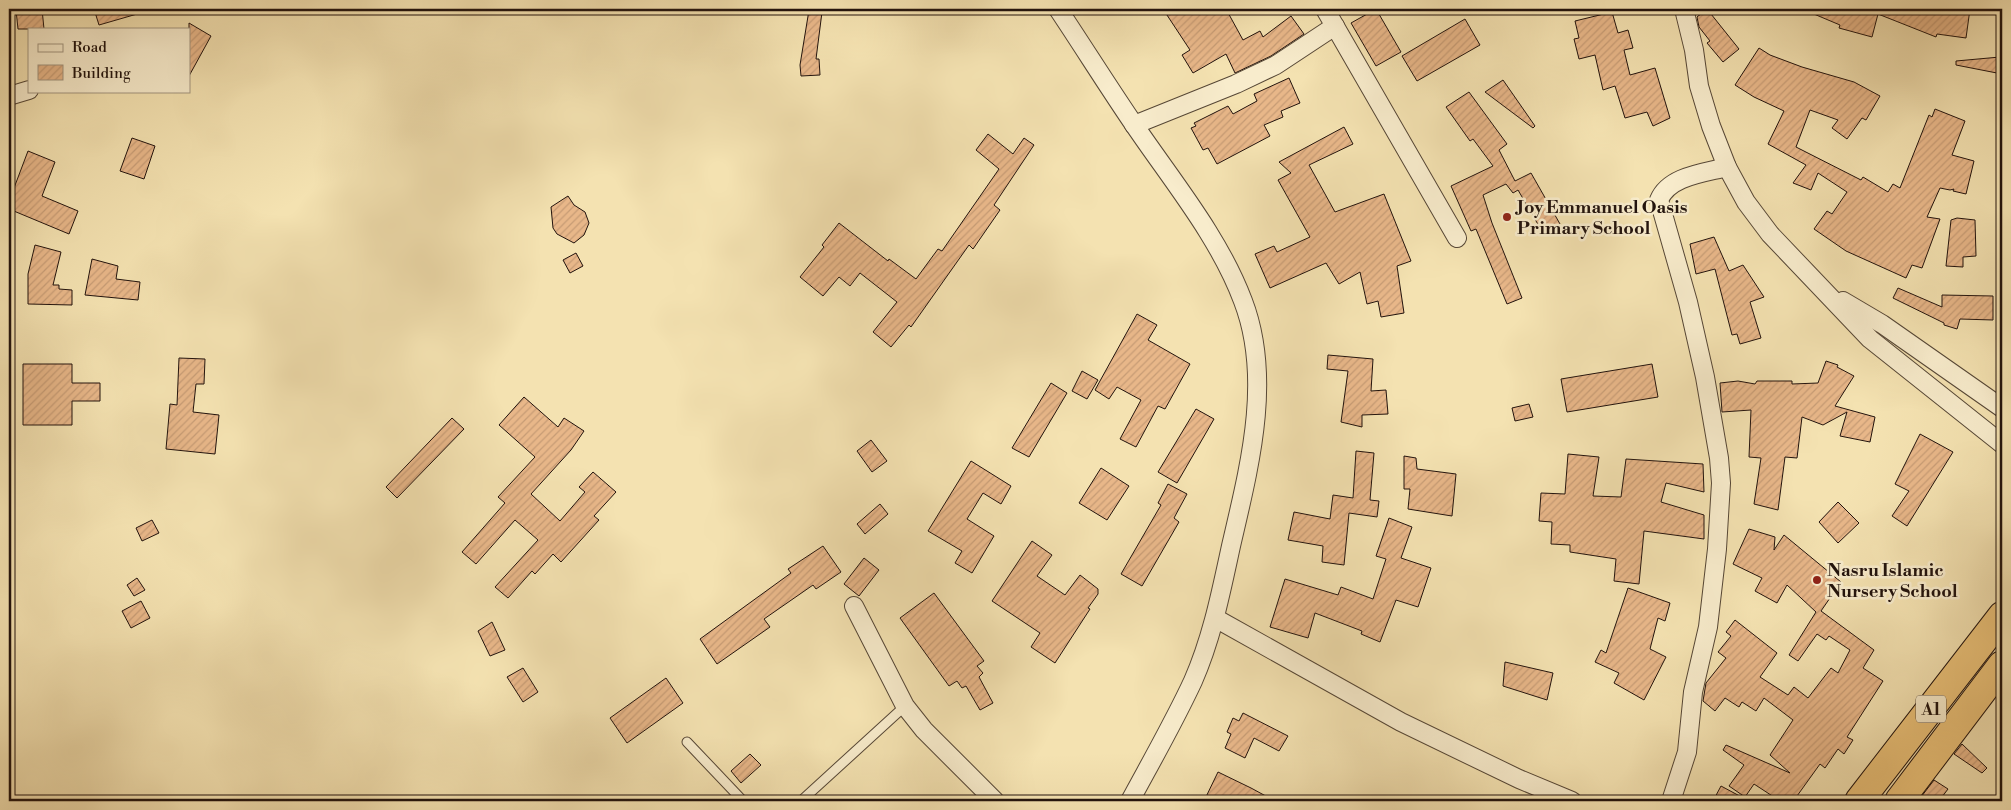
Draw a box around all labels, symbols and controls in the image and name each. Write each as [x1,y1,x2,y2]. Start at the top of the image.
legend [28,28,190,92]
text: Road [72,38,107,57]
text: Building [71,64,131,83]
place label: Joy Emmanuel Oasis Primary School [1514,196,1688,240]
marker: Joy Emmanuel Oasis Primary School [1501,211,1513,223]
place label: Nasru Islamic Nursery School [1827,559,1958,603]
marker: Nasru Islamic Nursery School [1811,574,1823,586]
road number: A1 [1916,696,1946,722]

